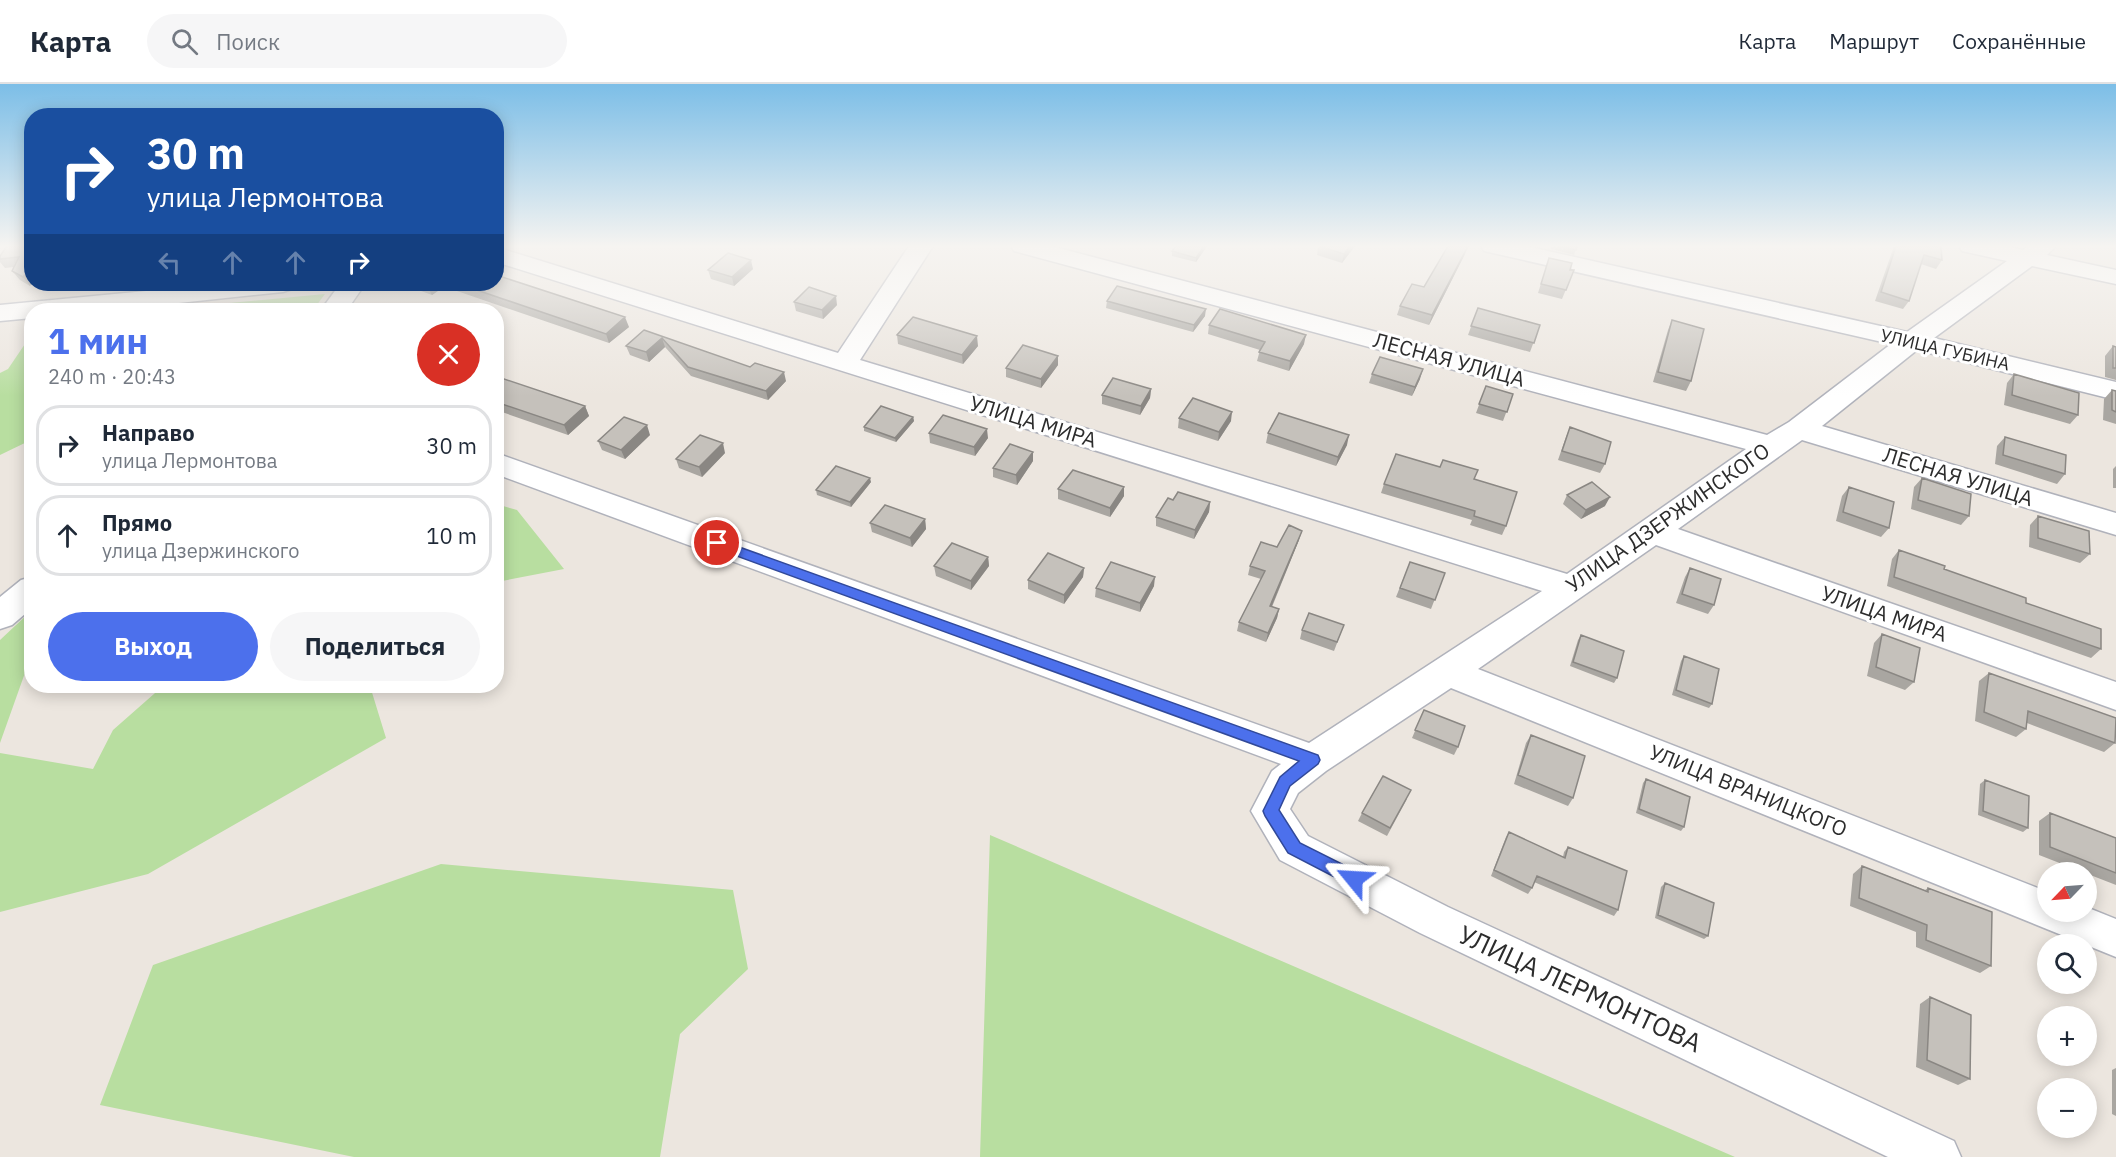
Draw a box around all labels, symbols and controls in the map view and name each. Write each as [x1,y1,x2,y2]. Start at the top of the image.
search box [147,14,567,68]
text: Карта [30,23,111,60]
icon: search [168,25,201,58]
text: Поиск [216,27,280,56]
text: Карта [1738,27,1796,55]
text: Маршрут [1829,27,1919,55]
text: Сохранённые [1952,27,2086,55]
text: 30 m [147,126,245,181]
icon: right [48,132,126,210]
text: улица Лермонтова [147,179,384,214]
icon: left [153,246,186,279]
icon: ahead [216,246,249,279]
icon: ahead [279,246,312,279]
icon: right [342,246,375,279]
text: 1 мин [48,317,148,364]
button: close [417,323,480,386]
street label: УЛИЦА ГУБИНА [1878,323,2012,376]
street label: ЛЕСНАЯ УЛИЦА [1370,325,1528,393]
text: 240 m · 20:43 [48,363,176,390]
street label: УЛИЦА МИРА [966,388,1100,454]
text: Направо [102,418,195,447]
icon: right [51,429,84,462]
text: 30 m [426,431,477,460]
street label: УЛИЦА ДЗЕРЖИНСКОГО [1560,436,1775,598]
street label: ЛЕСНАЯ УЛИЦА [1880,440,2037,512]
text: улица Лермонтова [102,447,277,474]
text: Прямо [102,508,172,537]
pin [691,517,742,568]
icon: ahead [51,519,84,552]
text: 10 m [426,521,477,550]
icon: arrive [700,526,733,559]
text: улица Дзержинского [102,537,299,564]
street label: УЛИЦА МИРА [1818,578,1951,648]
button: Выход [48,612,258,681]
button: Поделиться [270,612,480,681]
street label: УЛИЦА ВРАНИЦКОГО [1645,738,1852,843]
position arrow [1322,847,1386,911]
north arrow [2037,862,2097,922]
map controls [2037,862,2097,1138]
street label: УЛИЦА ЛЕРМОНТОВА [1453,917,1708,1060]
button: search [2037,934,2097,994]
button: + [2037,1006,2097,1066]
button: − [2037,1078,2097,1138]

